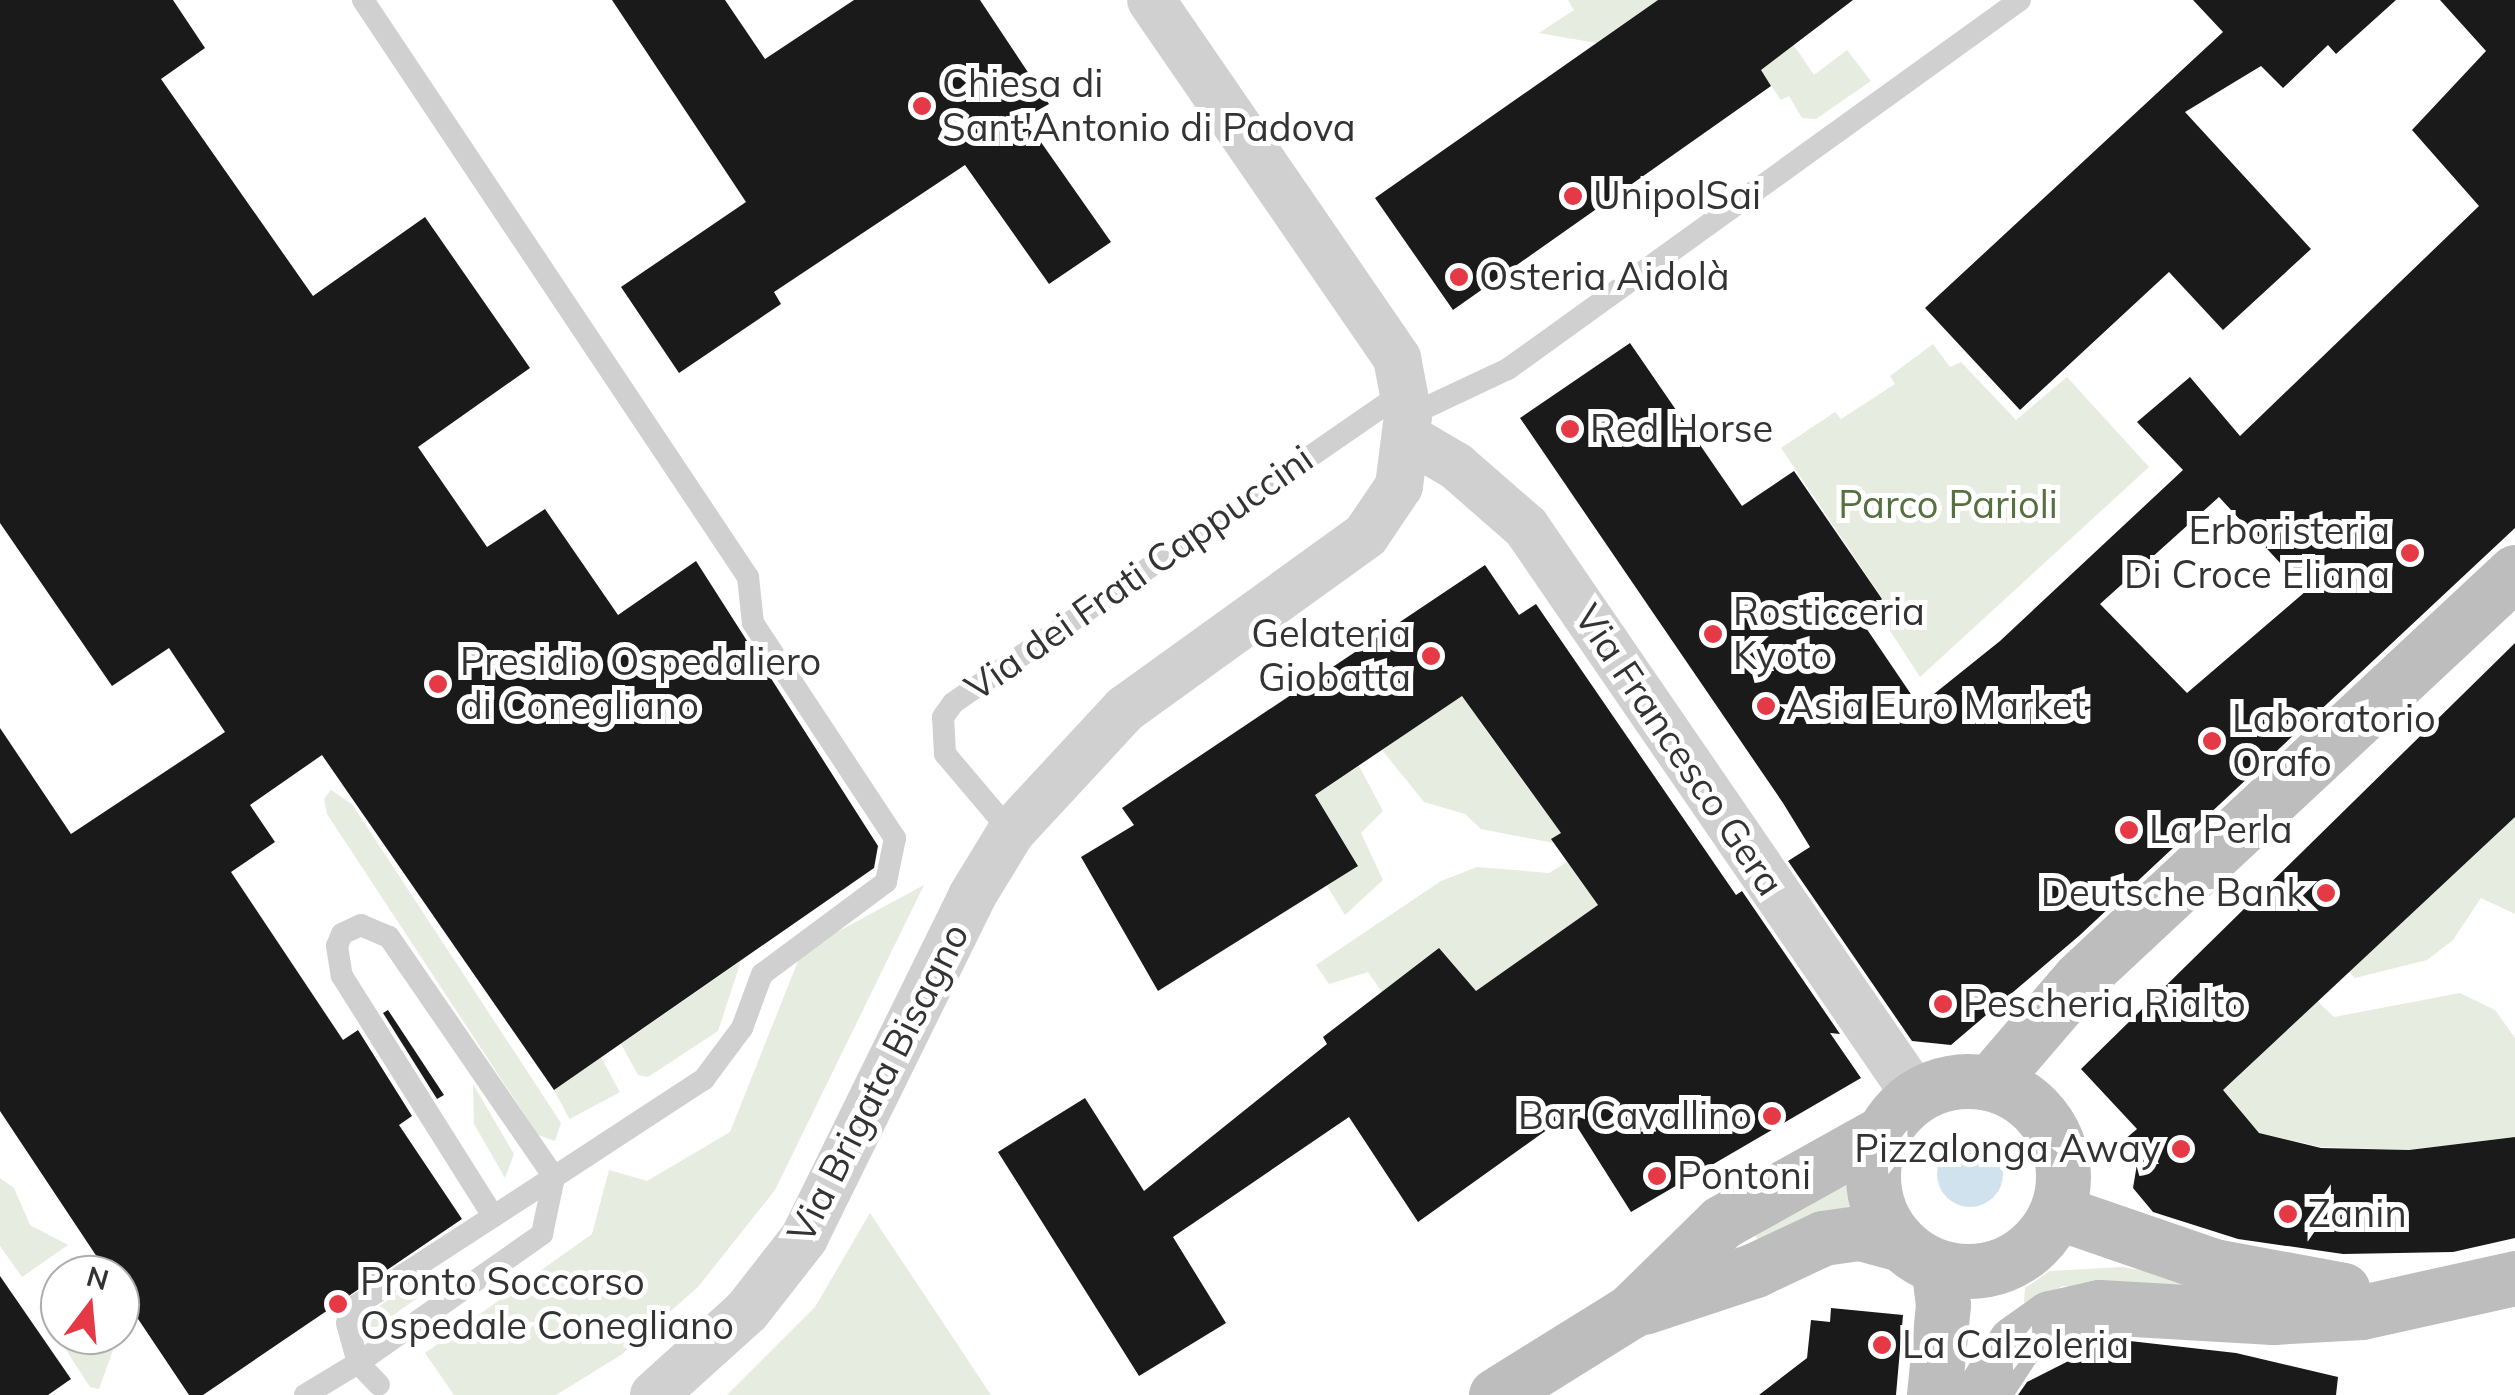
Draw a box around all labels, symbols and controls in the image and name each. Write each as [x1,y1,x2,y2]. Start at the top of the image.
place label: Chiesa di Sant'Antonio di Padova [942,61,1356,150]
marker: Chiesa di Sant'Antonio di Padova [911,95,933,117]
place label: UnipolSai [1593,173,1761,219]
marker: UnipolSai [1562,185,1584,207]
place label: Osteria Aidolà [1479,254,1730,300]
marker: Osteria Aidolà [1448,266,1470,288]
place label: Red Horse [1590,406,1773,452]
marker: Red Horse [1559,418,1581,440]
street label: Via dei Frati Cappuccini [957,436,1321,710]
park label: Parco Parioli [1838,482,2058,528]
place label: Erboristeria Di Croce Eliana [2124,508,2390,598]
marker: Erboristeria Di Croce Eliana [2399,542,2421,564]
place label: Rosticceria Kyoto [1733,589,1925,678]
street label: Via Francesco Gera [1565,596,1793,904]
place label: Gelateria Giobatta [1251,611,1411,700]
marker: Rosticceria Kyoto [1702,623,1724,645]
place label: Presidio Ospedaliero di Conegliano [460,639,821,728]
marker: Gelateria Giobatta [1420,645,1442,667]
marker: Presidio Ospedaliero di Conegliano [425,671,451,697]
place label: Asia Euro Market [1786,683,2086,729]
marker: Asia Euro Market [1755,695,1777,717]
place label: Laboratorio Orafo [2232,696,2436,786]
marker: Laboratorio Orafo [2201,730,2223,752]
place label: La Perla [2149,807,2293,853]
marker: La Perla [2118,819,2140,841]
place label: Deutsche Bank [2041,870,2306,916]
marker: Deutsche Bank [2315,882,2337,904]
street label: Via Brigata Bisagno [778,916,978,1250]
place label: Pescheria Rialto [1963,981,2246,1027]
marker: Pescheria Rialto [1932,993,1954,1015]
place label: Bar Cavallino [1518,1093,1752,1139]
marker: Bar Cavallino [1761,1105,1783,1127]
place label: Pizzalonga Away [1854,1126,2161,1172]
marker: Pizzalonga Away [2170,1138,2192,1160]
place label: Pontoni [1677,1153,1811,1199]
marker: Pontoni [1646,1165,1668,1187]
place label: Zanin [2308,1191,2407,1237]
marker: Zanin [2277,1203,2299,1225]
north arrow [40,1255,140,1355]
text: N [83,1258,113,1297]
place label: Pronto Soccorso Ospedale Conegliano [360,1259,734,1348]
marker: Pronto Soccorso Ospedale Conegliano [325,1291,351,1317]
place label: La Calzoleria [1902,1322,2129,1368]
marker: La Calzoleria [1871,1334,1893,1356]

